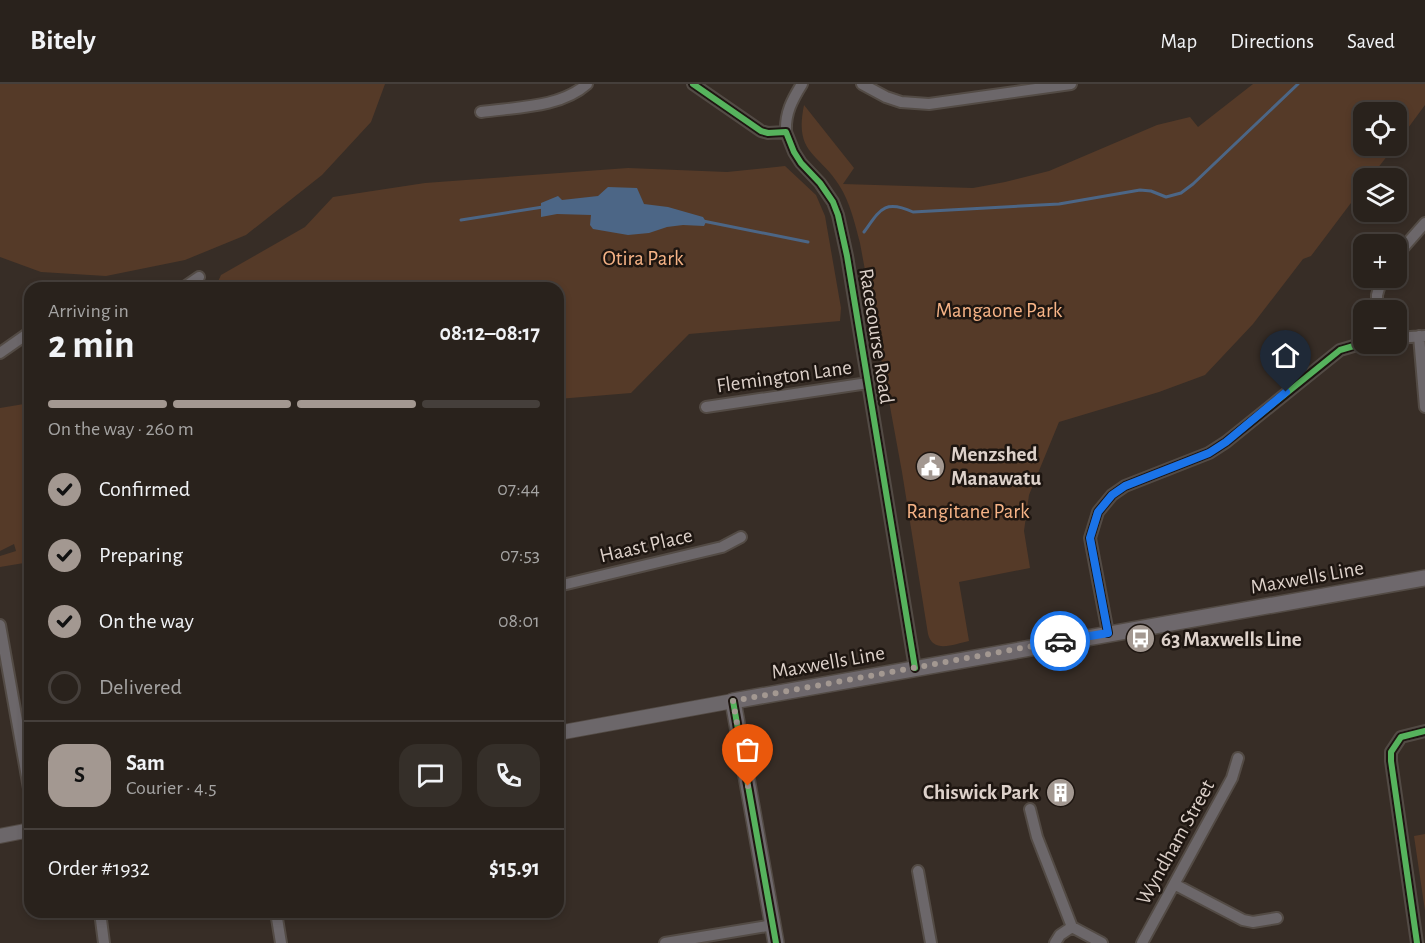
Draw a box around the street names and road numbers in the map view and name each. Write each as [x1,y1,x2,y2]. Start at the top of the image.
street label: Racecourse Road [855,267,898,406]
street label: Flemington Lane [715,357,853,396]
street label: Haast Place [598,525,695,566]
street label: Maxwells Line [1249,557,1365,598]
street label: Maxwells Line [770,642,886,683]
street label: Wyndham Street [1133,776,1218,908]

